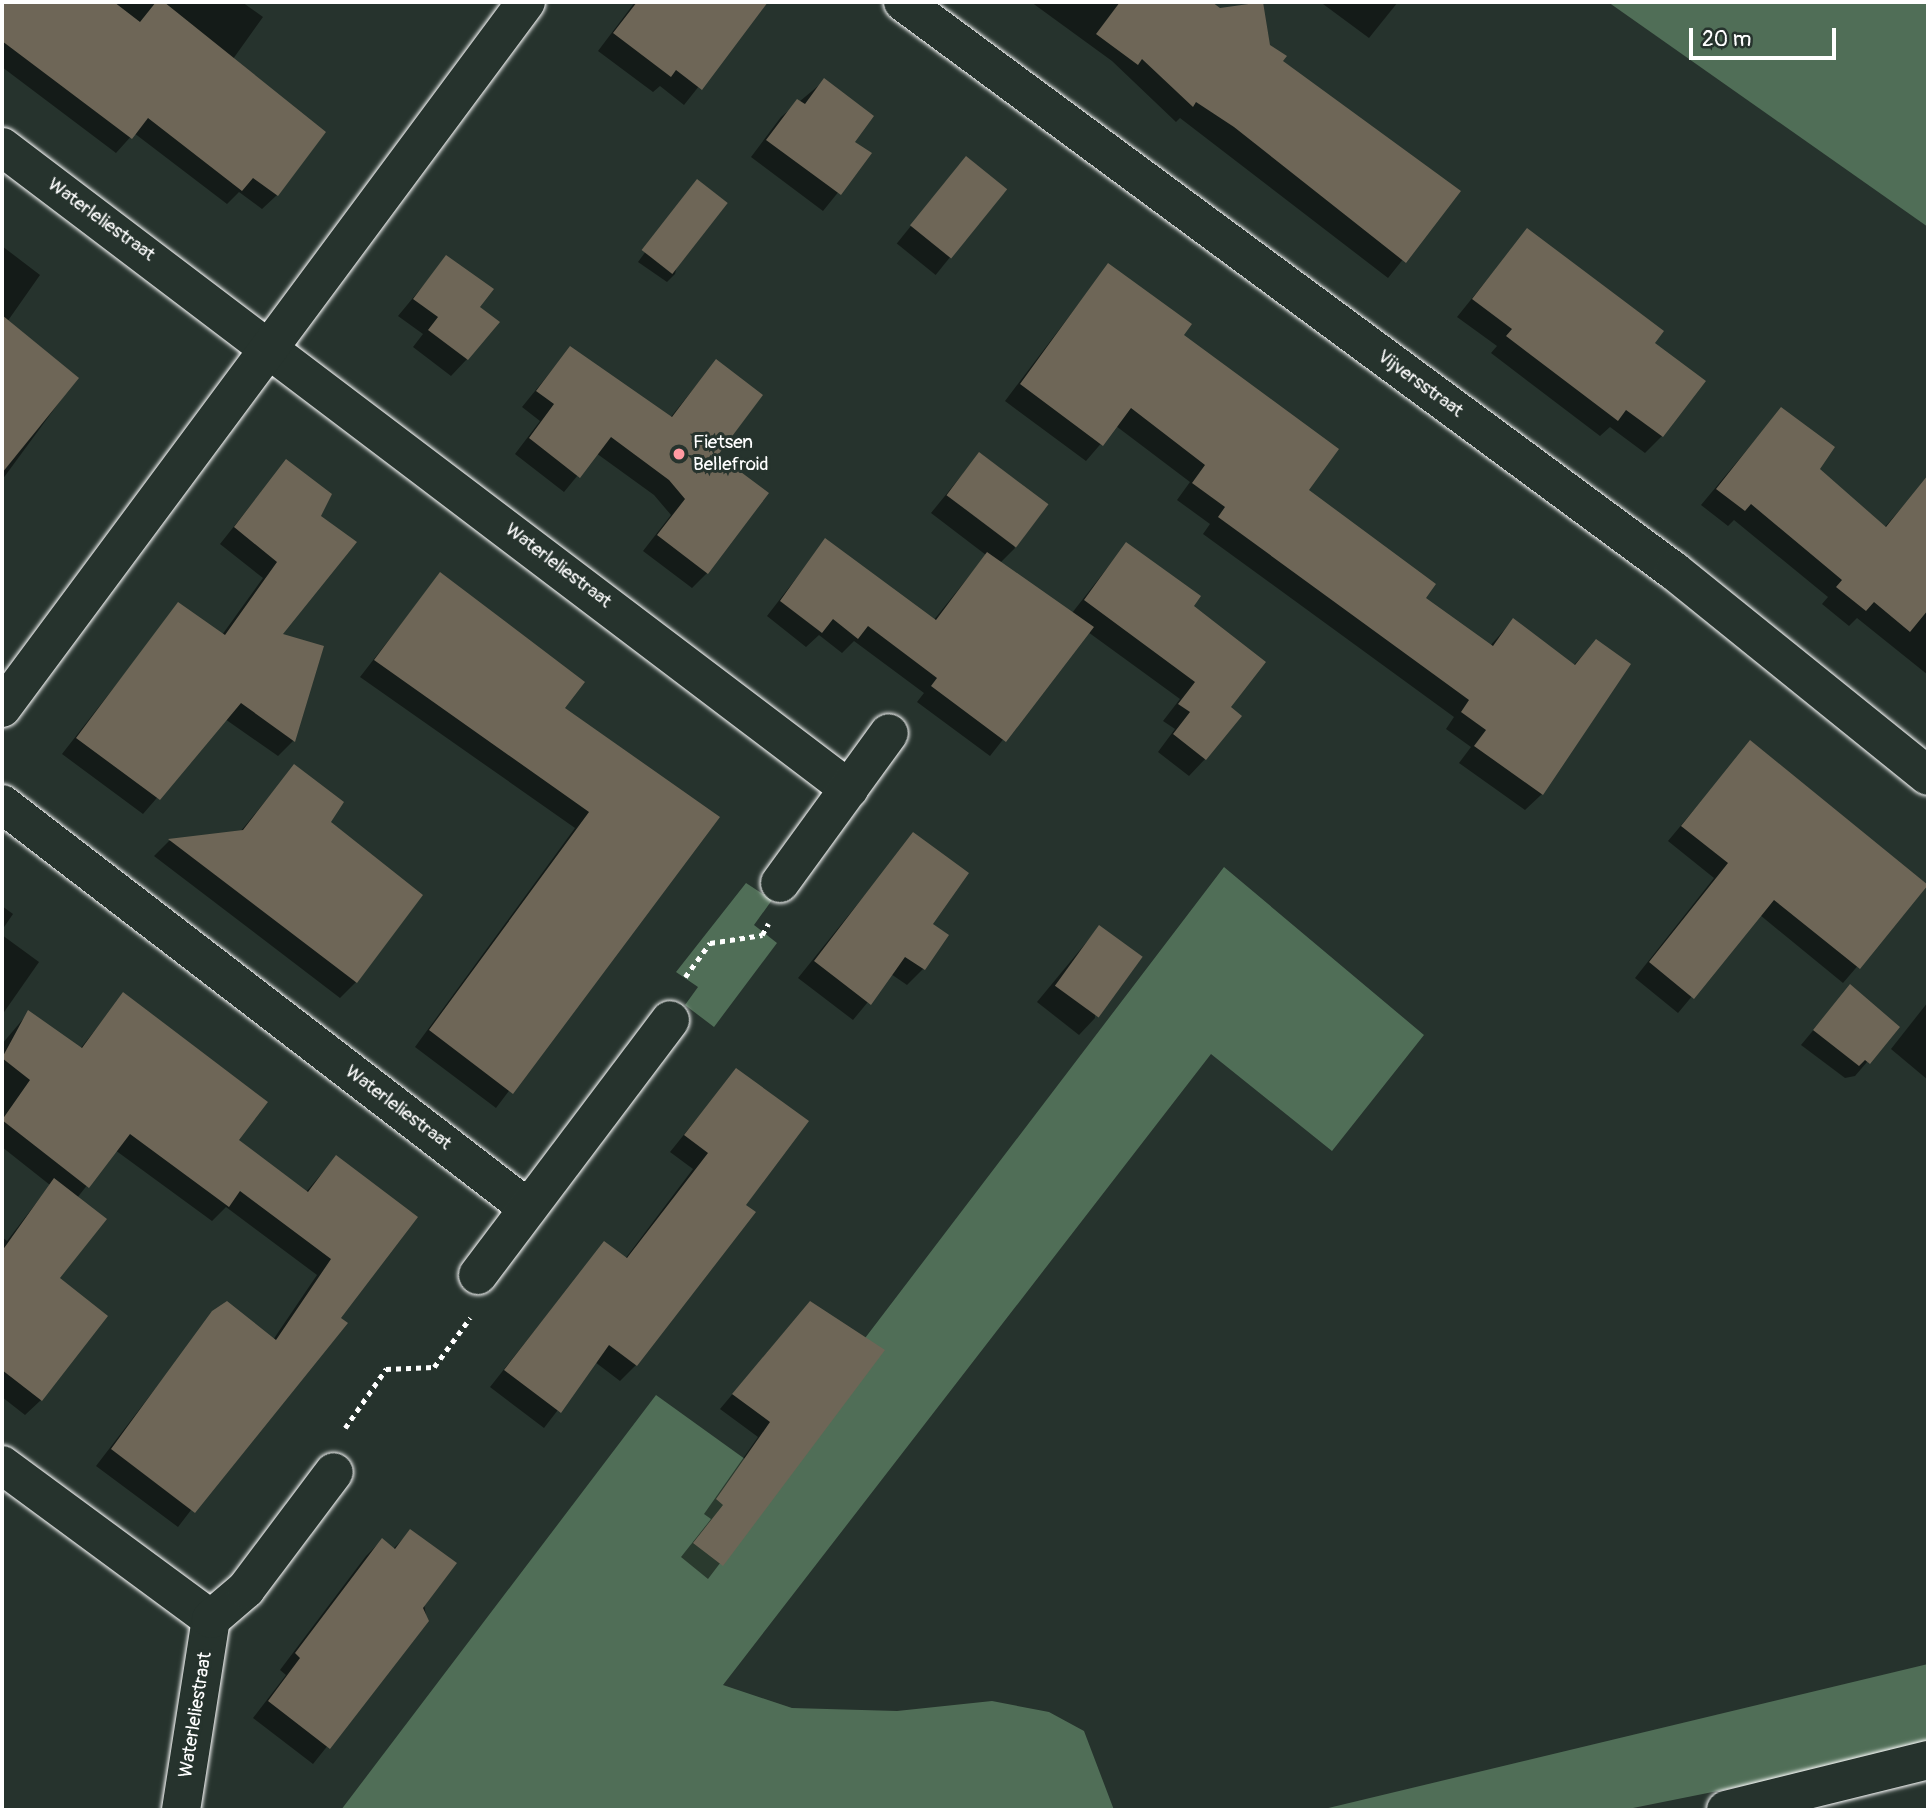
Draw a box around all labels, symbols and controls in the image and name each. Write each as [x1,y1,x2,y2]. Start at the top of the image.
scale bar [1692,14,1839,58]
text: 20 m [1702,26,1751,53]
street label: Waterleliestraat [43,173,159,267]
street label: Vijversstraat [1373,345,1467,423]
place label: Fietsen Bellefroid [693,432,769,476]
marker: Fietsen Bellefroid [671,446,687,462]
street label: Waterleliestraat [500,519,616,613]
street label: Waterleliestraat [340,1061,456,1155]
street label: Waterleliestraat [175,1650,217,1780]

